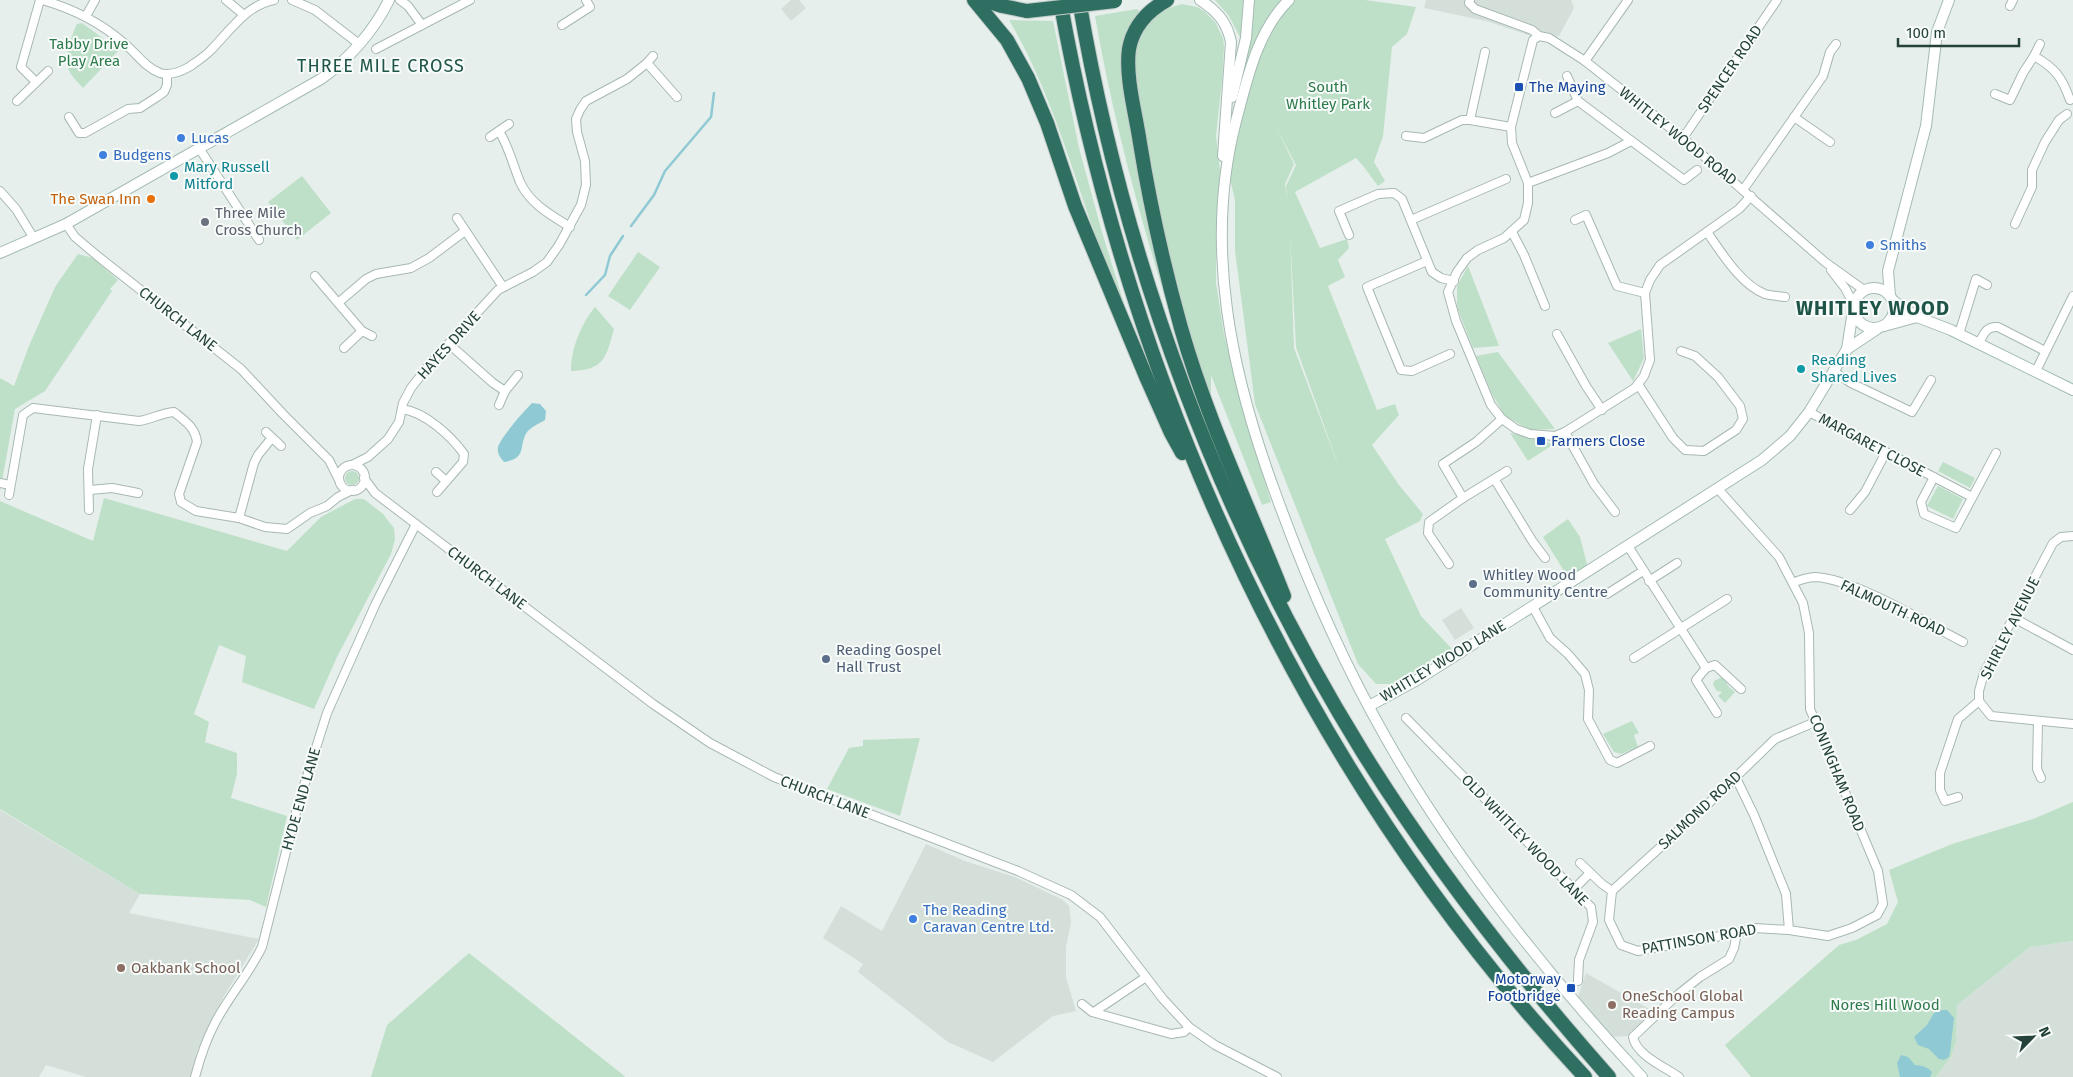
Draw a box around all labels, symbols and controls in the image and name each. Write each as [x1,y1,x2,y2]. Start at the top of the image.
scale bar [1898,15,2019,47]
street label: SPENCER ROAD [1694,22,1766,116]
text: 100 m [1906,24,1946,42]
park label: Tabby Drive Play Area [49,35,129,70]
district label: THREE MILE CROSS [297,55,465,77]
park label: South Whitley Park [1286,78,1370,113]
place label: The Maying [1529,78,1606,96]
marker: The Maying [1513,81,1525,93]
street label: WHITLEY WOOD ROAD [1615,83,1741,189]
place label: Lucas [191,129,229,147]
marker: Lucas [175,132,187,144]
place label: Budgens [113,146,171,164]
marker: Budgens [97,149,109,161]
place label: Mary Russell Mitford [184,158,270,193]
marker: Mary Russell Mitford [168,170,180,182]
place label: The Swan Inn [51,190,141,208]
marker: The Swan Inn [145,193,157,205]
place label: Three Mile Cross Church [215,204,302,239]
marker: Three Mile Cross Church [199,216,211,228]
place label: Smiths [1880,236,1926,254]
marker: Smiths [1864,239,1876,251]
street label: CHURCH LANE [135,283,221,355]
district label: WHITLEY WOOD [1796,296,1950,320]
street label: HAYES DRIVE [414,307,484,383]
place label: Reading Shared Lives [1811,351,1897,386]
marker: Reading Shared Lives [1795,363,1807,375]
street label: MARGARET CLOSE [1816,409,1928,481]
place label: Farmers Close [1551,432,1646,450]
marker: Farmers Close [1535,435,1547,447]
street label: CHURCH LANE [444,542,530,614]
place label: Whitley Wood Community Centre [1483,566,1608,601]
street label: SHIRLEY AVENUE [1976,574,2044,682]
street label: FALMOUTH ROAD [1838,576,1948,640]
marker: Whitley Wood Community Centre [1467,578,1479,590]
street label: WHITLEY WOOD LANE [1377,616,1509,706]
place label: Reading Gospel Hall Trust [836,641,942,676]
marker: Reading Gospel Hall Trust [820,653,832,665]
street label: CONINGHAM ROAD [1805,712,1869,834]
street label: HYDE END LANE [278,745,324,853]
street label: SALMOND ROAD [1655,767,1745,853]
street label: OLD WHITLEY WOOD LANE [1458,771,1592,909]
street label: CHURCH LANE [778,772,872,822]
place label: The Reading Caravan Centre Ltd. [923,901,1054,936]
marker: The Reading Caravan Centre Ltd. [907,913,919,925]
street label: PATTINSON ROAD [1640,920,1758,958]
place label: Oakbank School [131,959,241,977]
marker: Oakbank School [115,962,127,974]
place label: Motorway Footbridge [1488,970,1562,1005]
marker: Motorway Footbridge [1565,982,1577,994]
place label: OneSchool Global Reading Campus [1622,987,1744,1022]
park label: Nores Hill Wood [1830,996,1940,1014]
marker: OneSchool Global Reading Campus [1606,999,1618,1011]
north arrow [2008,1012,2058,1062]
text: N [2035,1024,2054,1040]

